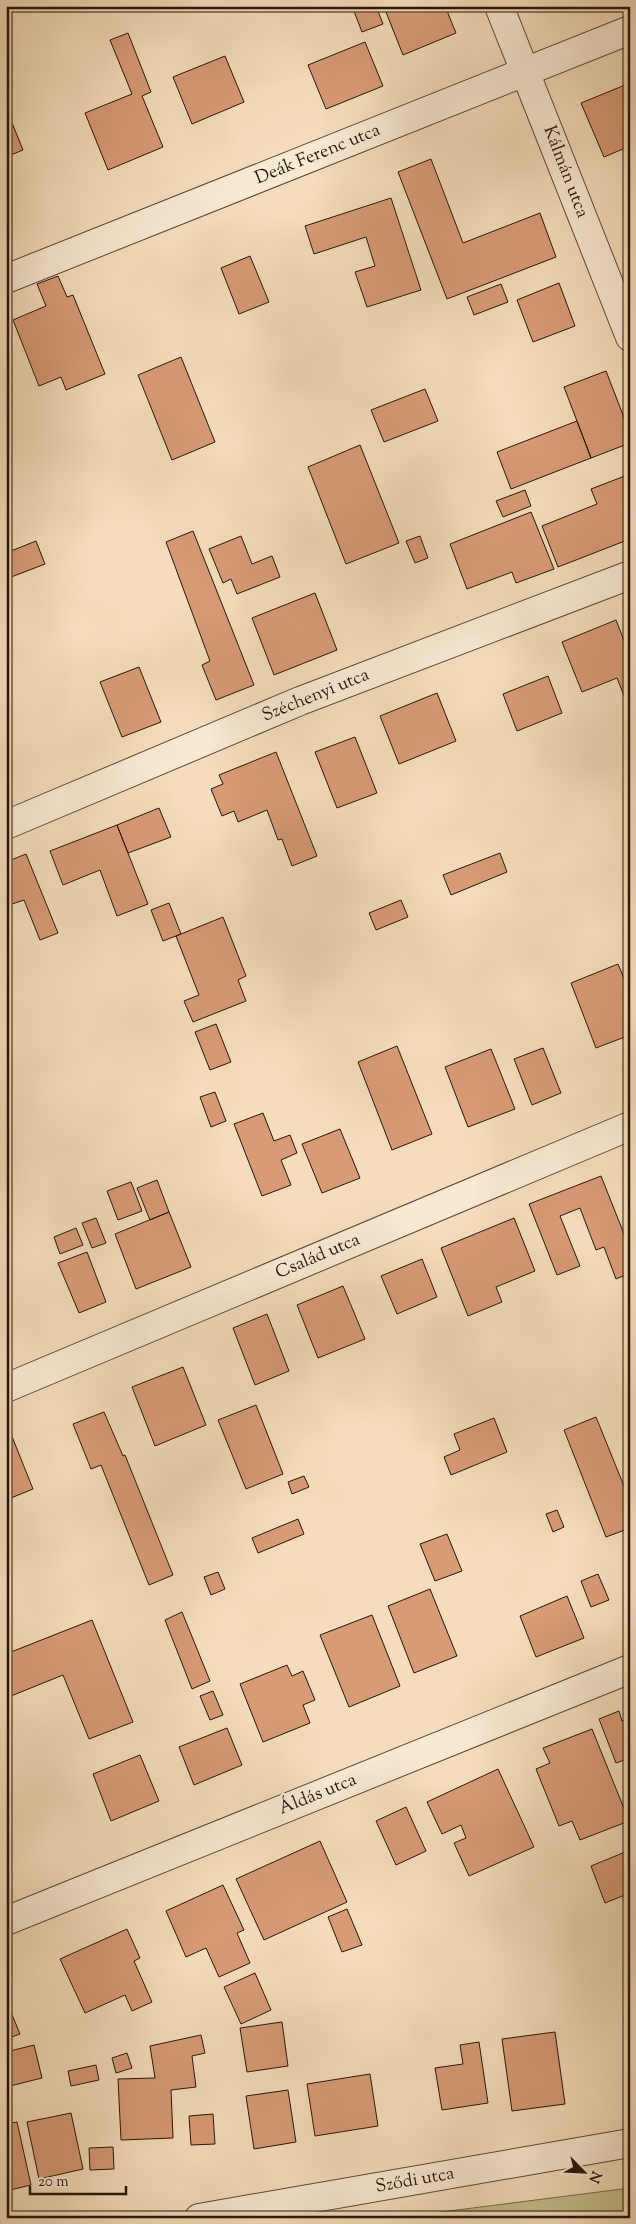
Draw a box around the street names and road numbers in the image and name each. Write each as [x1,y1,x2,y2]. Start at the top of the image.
street label: Deák Ferenc utca [251,118,385,192]
street label: Kálmán utca [535,122,595,222]
street label: Széchenyi utca [258,663,374,729]
street label: Család utca [272,1228,364,1286]
street label: Áldás utca [275,1768,361,1822]
street label: Sződi utca [374,2161,456,2201]

